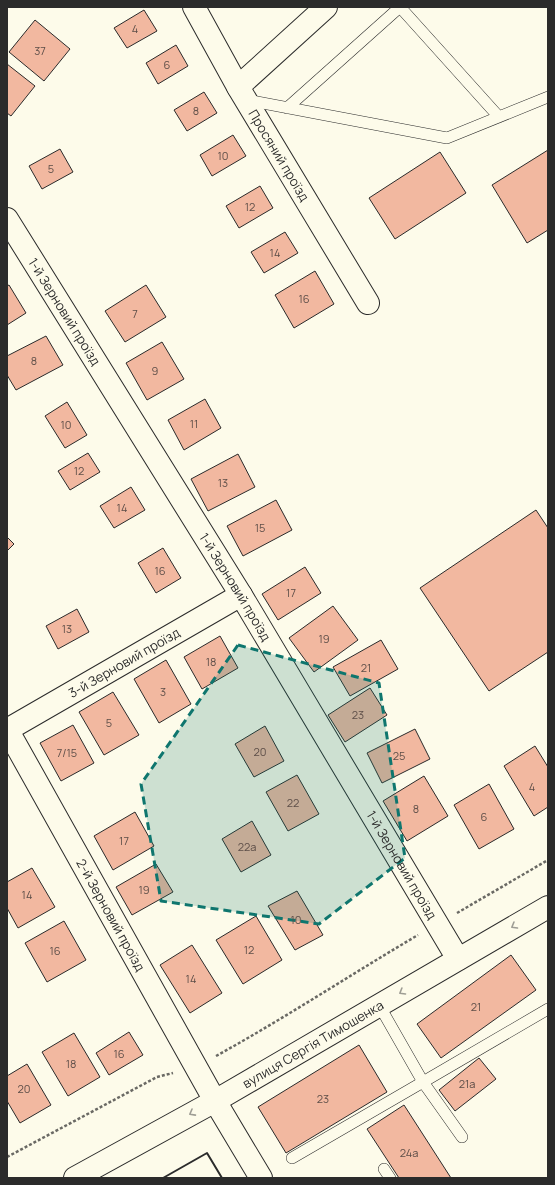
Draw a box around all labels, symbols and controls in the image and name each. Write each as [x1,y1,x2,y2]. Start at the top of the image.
house number: 4 [132,21,138,36]
house number: 37 [34,43,46,58]
house number: 6 [164,57,171,72]
house number: 8 [193,103,199,118]
street label: Просяний проїзд [245,106,314,205]
house number: 10 [217,148,229,163]
house number: 5 [48,161,54,176]
house number: 12 [245,199,255,214]
house number: 14 [270,245,280,260]
street label: 1-й Зерновий проїзд [24,254,105,369]
house number: 16 [298,291,310,306]
house number: 7 [132,306,138,321]
house number: 8 [31,353,37,368]
house number: 9 [152,363,159,378]
house number: 11 [190,416,198,431]
house number: 10 [60,417,72,432]
house number: 12 [74,463,84,478]
house number: 13 [218,475,228,490]
house number: 14 [117,500,127,515]
house number: 15 [255,520,265,535]
street label: 1-й Зерновий проїзд [195,529,275,644]
house number: 16 [154,563,166,578]
house number: 17 [286,585,296,600]
house number: 13 [62,621,72,636]
street label: 3-й Зерновий проїзд [66,624,182,700]
house number: 19 [318,631,330,646]
house number: 18 [206,654,216,669]
house number: 21 [361,660,371,675]
house number: 3 [160,685,166,699]
house number: 23 [352,707,364,722]
house number: 5 [106,715,112,730]
house number: 20 [254,744,266,759]
house number: 7/15 [57,745,77,760]
house number: 25 [393,748,405,763]
house number: 4 [529,779,535,794]
house number: 22 [287,795,299,810]
house number: 8 [413,801,419,816]
street label: 1-й Зерновий проїзд [362,807,441,923]
house number: 6 [481,809,488,824]
house number: 17 [119,833,129,848]
house number: 22а [238,839,256,854]
street label: 2-й Зерновий проїзд [72,856,150,974]
house number: 19 [138,882,150,897]
house number: 14 [22,887,32,902]
house number: 10 [290,912,302,927]
one-way arrow [511,922,518,929]
house number: 12 [244,942,254,957]
house number: 16 [49,943,61,958]
house number: 14 [186,971,196,986]
one-way arrow [399,987,406,994]
street label: вулиця Сергія Тимошенка [239,996,387,1092]
house number: 21 [471,999,481,1014]
house number: 16 [113,1046,125,1061]
house number: 18 [66,1056,76,1071]
house number: 21а [459,1076,475,1091]
house number: 20 [18,1081,30,1096]
house number: 23 [317,1091,329,1106]
one-way arrow [189,1109,197,1116]
house number: 24а [400,1145,418,1160]

